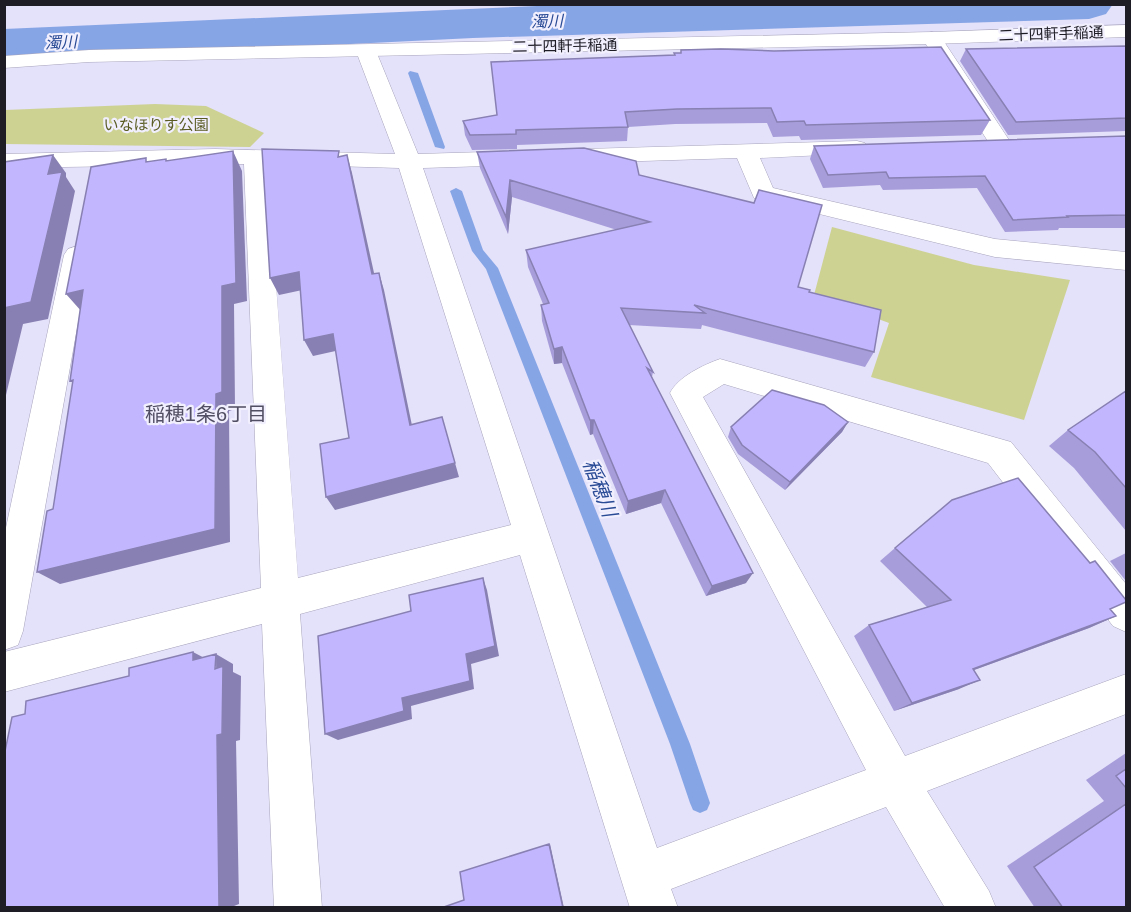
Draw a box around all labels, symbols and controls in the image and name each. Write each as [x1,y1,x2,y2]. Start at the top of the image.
water label: 濁川 [531,12,565,31]
street label: 二十四軒手稲通 [998,23,1104,44]
water label: 濁川 [45,33,79,52]
street label: 二十四軒手稲通 [512,36,618,55]
park label: いなほりす公園 [103,116,209,133]
district label: 稲穂1条6丁目 [145,403,267,425]
water label: 稲穂川 [579,456,622,522]

